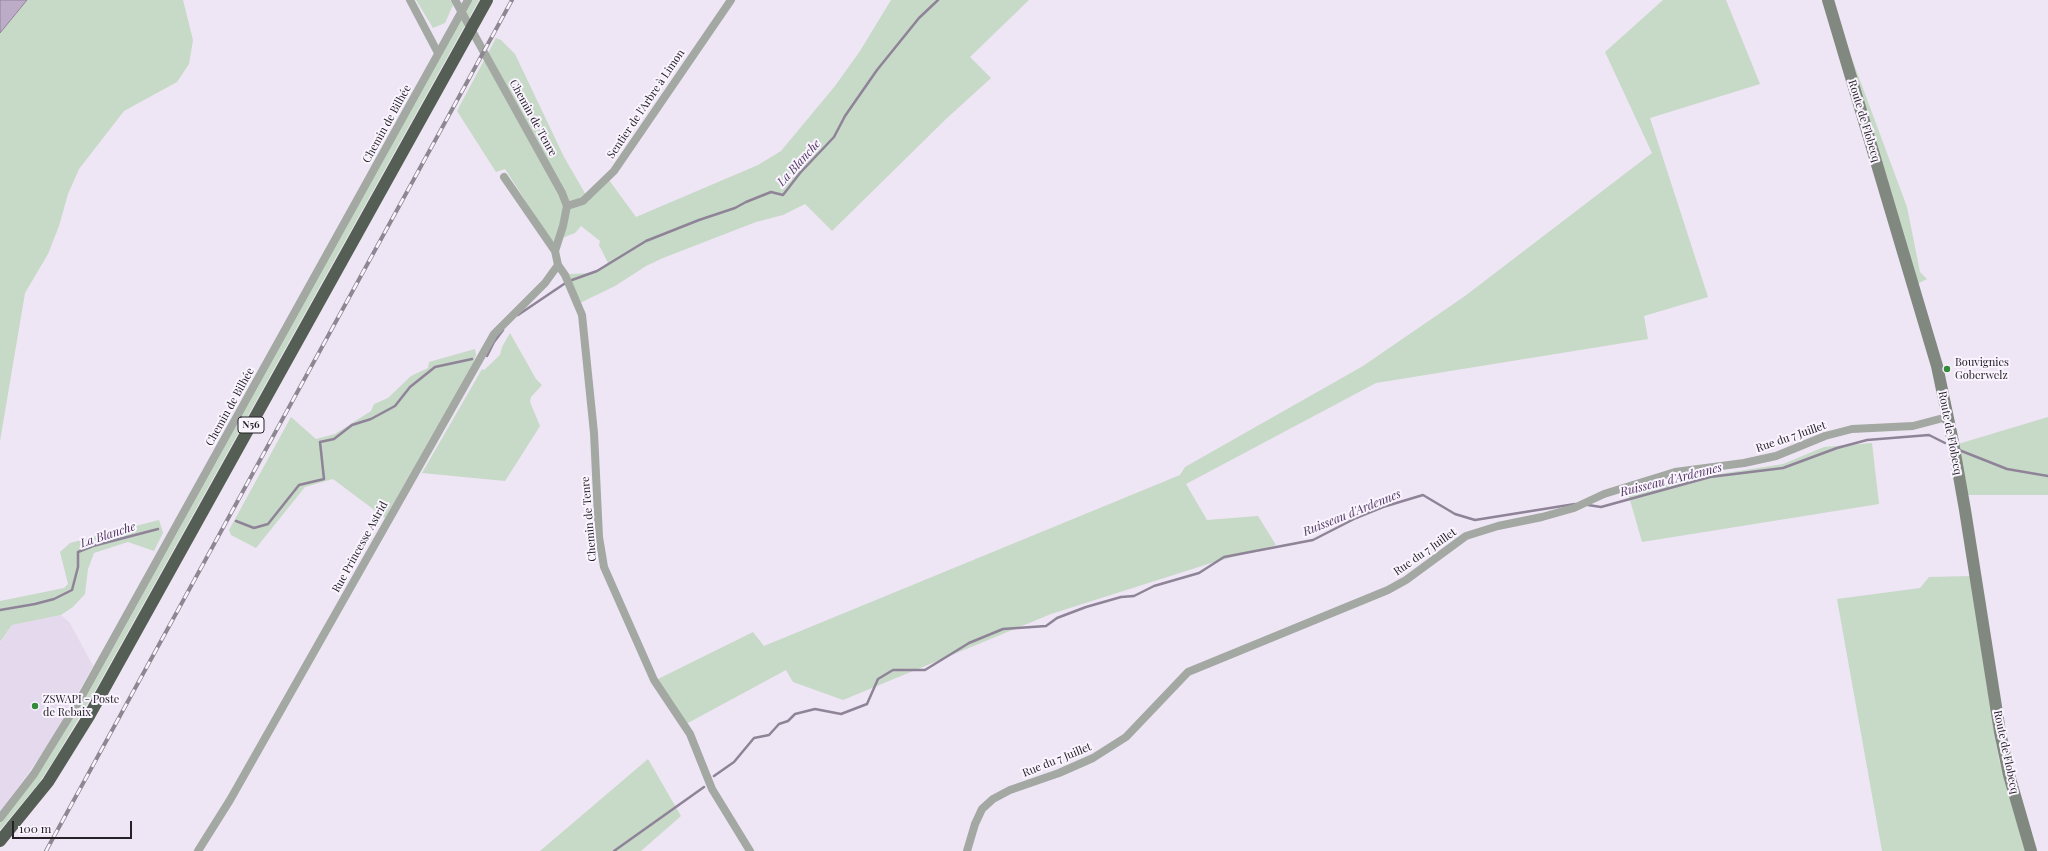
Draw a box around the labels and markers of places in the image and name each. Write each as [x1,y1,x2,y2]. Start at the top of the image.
place label: Bouvignies Goberwelz [1955,356,2009,382]
marker: Bouvignies Goberwelz [1942,364,1952,374]
place label: ZSWAPI - Poste de Rebaix [43,693,119,719]
marker: ZSWAPI - Poste de Rebaix [30,701,40,711]

